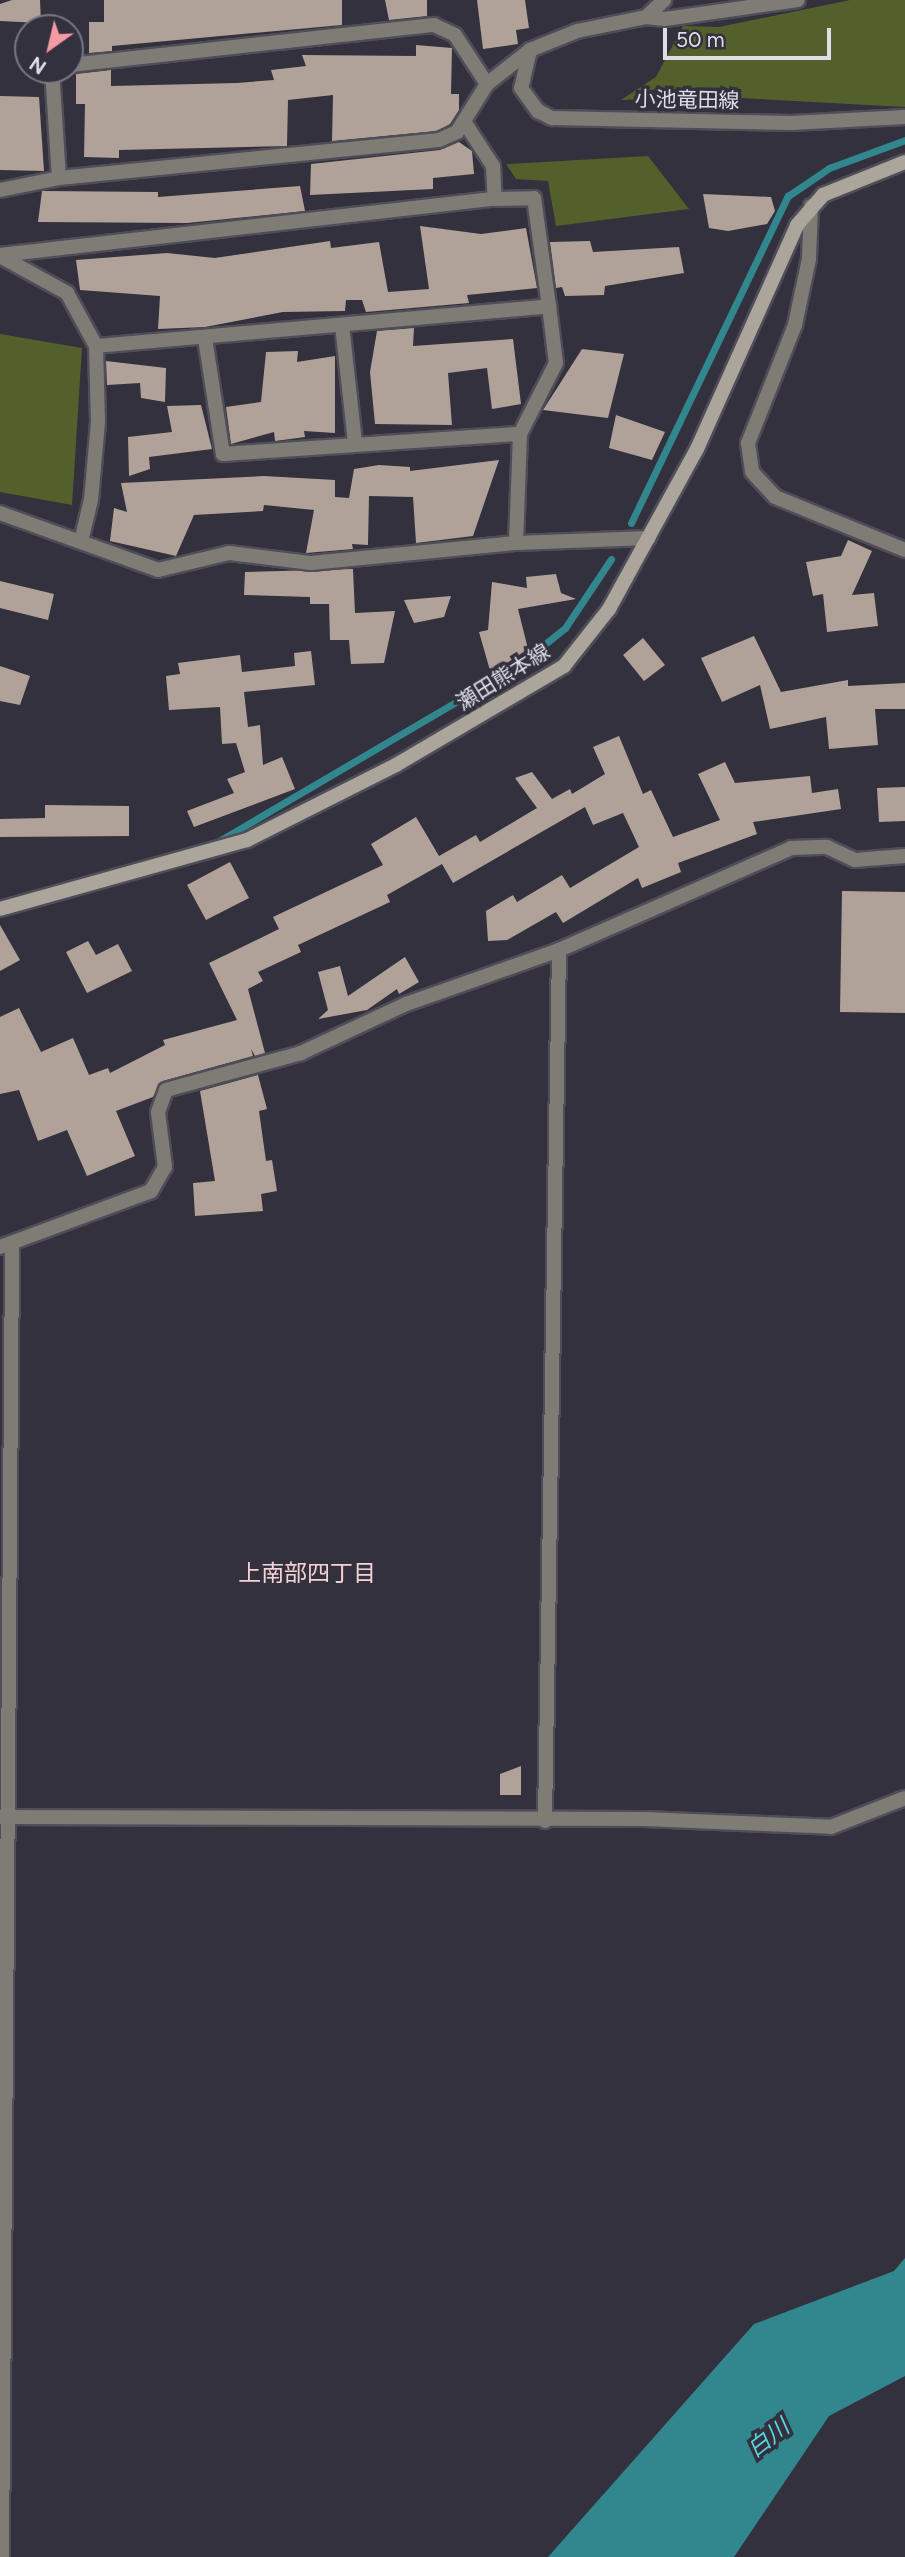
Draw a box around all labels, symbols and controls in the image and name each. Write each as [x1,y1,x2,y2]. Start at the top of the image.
north arrow [14,14,84,84]
scale bar [667,14,835,58]
text: 50 m [676,27,725,52]
text: N [26,52,51,79]
street label: 小池竜田線 [634,86,740,114]
street label: 瀬田熊本線 [452,638,554,716]
district label: 上南部四丁目 [238,1559,376,1587]
water label: 白川 [741,2413,795,2463]

